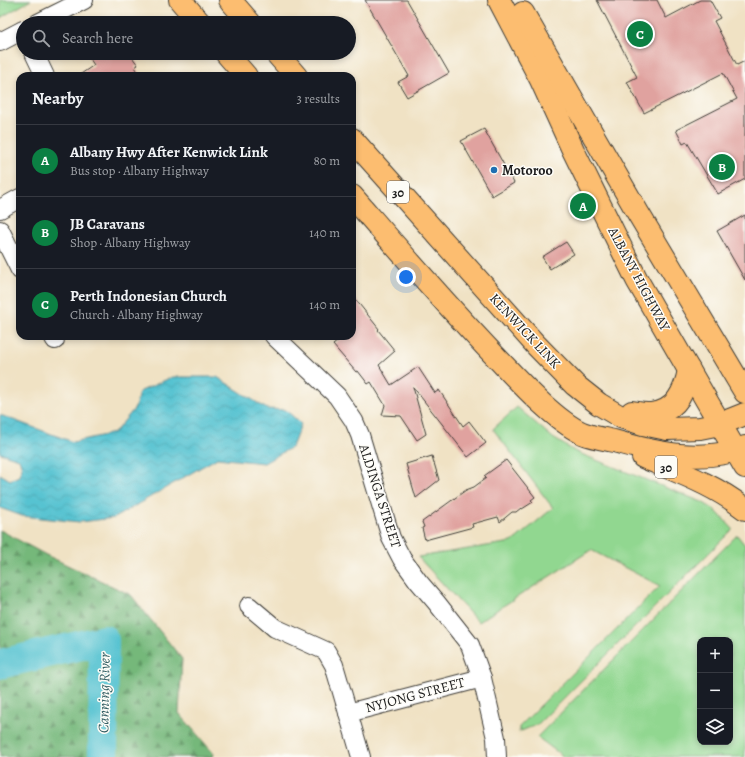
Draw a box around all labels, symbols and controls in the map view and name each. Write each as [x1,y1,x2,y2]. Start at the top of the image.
search box [16,16,356,60]
pin: C [627,19,653,49]
icon: search [30,27,52,49]
text: Search here [62,28,133,48]
text: Nearby [32,87,83,110]
text: 3 results [296,90,340,107]
text: Albany Hwy After Kenwick Link [70,142,268,162]
text: A [41,152,49,169]
text: 80 m [313,152,340,169]
pin: B [709,152,735,182]
place label: Motoroo [502,161,553,180]
text: Bus stop · Albany Highway [70,162,209,179]
marker: Motoroo [489,165,499,175]
road number: 30 [387,181,409,203]
pin: A [570,191,596,221]
text: JB Caravans [70,214,145,234]
street label: ALBANY HIGHWAY [603,223,675,335]
text: B [41,224,49,241]
text: 140 m [309,224,340,241]
text: Shop · Albany Highway [70,234,190,251]
your location [396,267,416,287]
text: Perth Indonesian Church [70,286,227,306]
street label: KENWICK LINK [485,289,565,373]
text: C [41,296,49,313]
text: 140 m [309,296,340,313]
text: Church · Albany Highway [70,306,203,323]
street label: ALDINGA STREET [354,441,406,551]
road number: 30 [655,456,677,478]
map controls [697,637,733,745]
button: + [697,637,733,673]
water label: Canning River [93,652,115,733]
street label: NYJONG STREET [363,673,467,717]
button: − [697,673,733,709]
button: layers [697,709,733,745]

